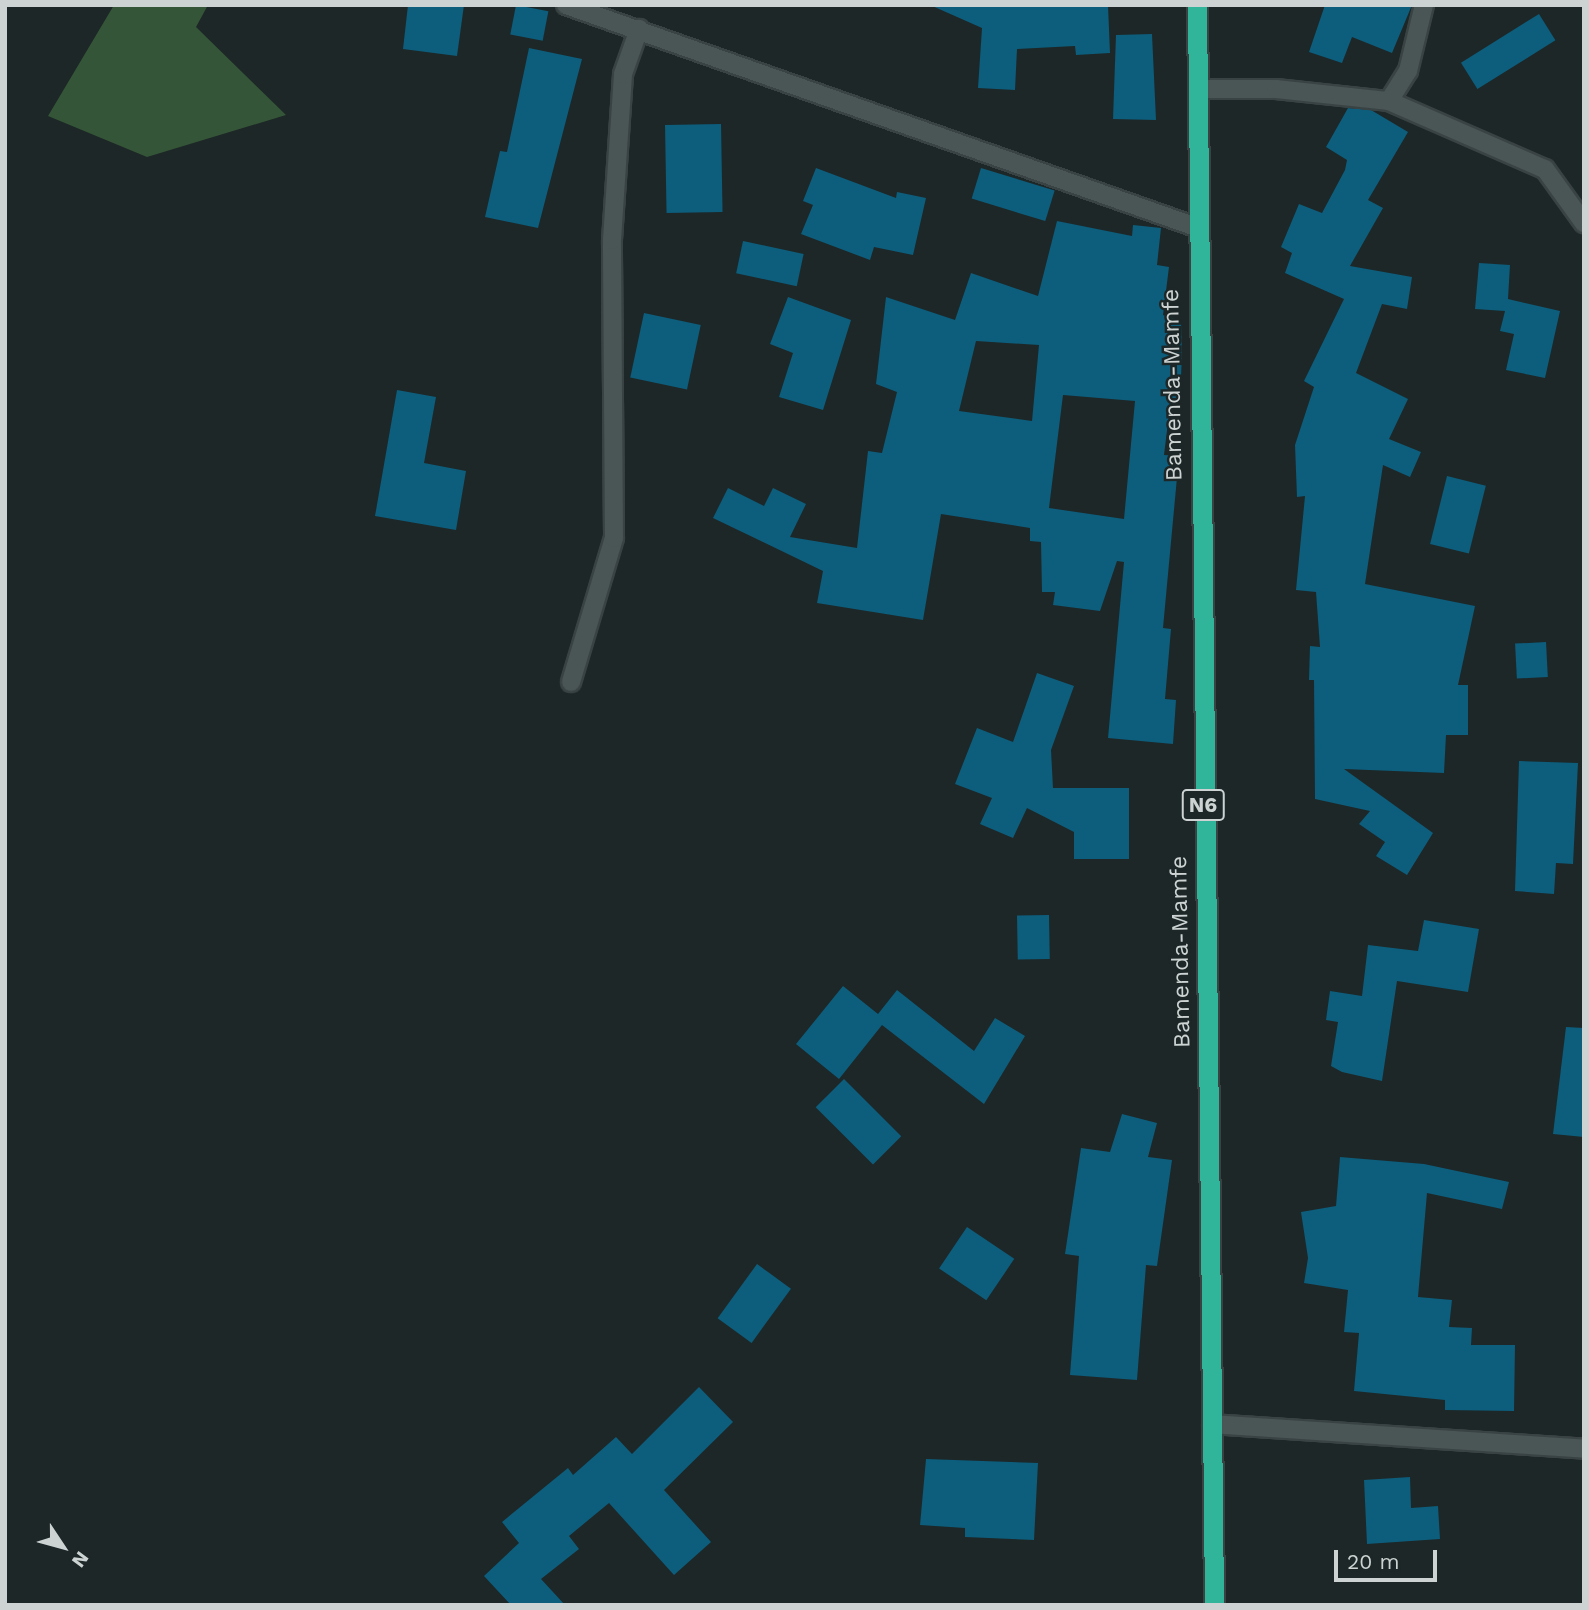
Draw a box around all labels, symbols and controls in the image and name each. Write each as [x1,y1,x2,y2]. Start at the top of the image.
street label: Bamenda-Mamfe [1158,289,1188,481]
road number: N6 [1180,788,1226,822]
street label: Bamenda-Mamfe [1166,856,1196,1048]
north arrow [28,1512,98,1582]
scale bar [1337,1536,1440,1580]
text: N [67,1547,94,1572]
text: 20 m [1347,1549,1399,1574]

